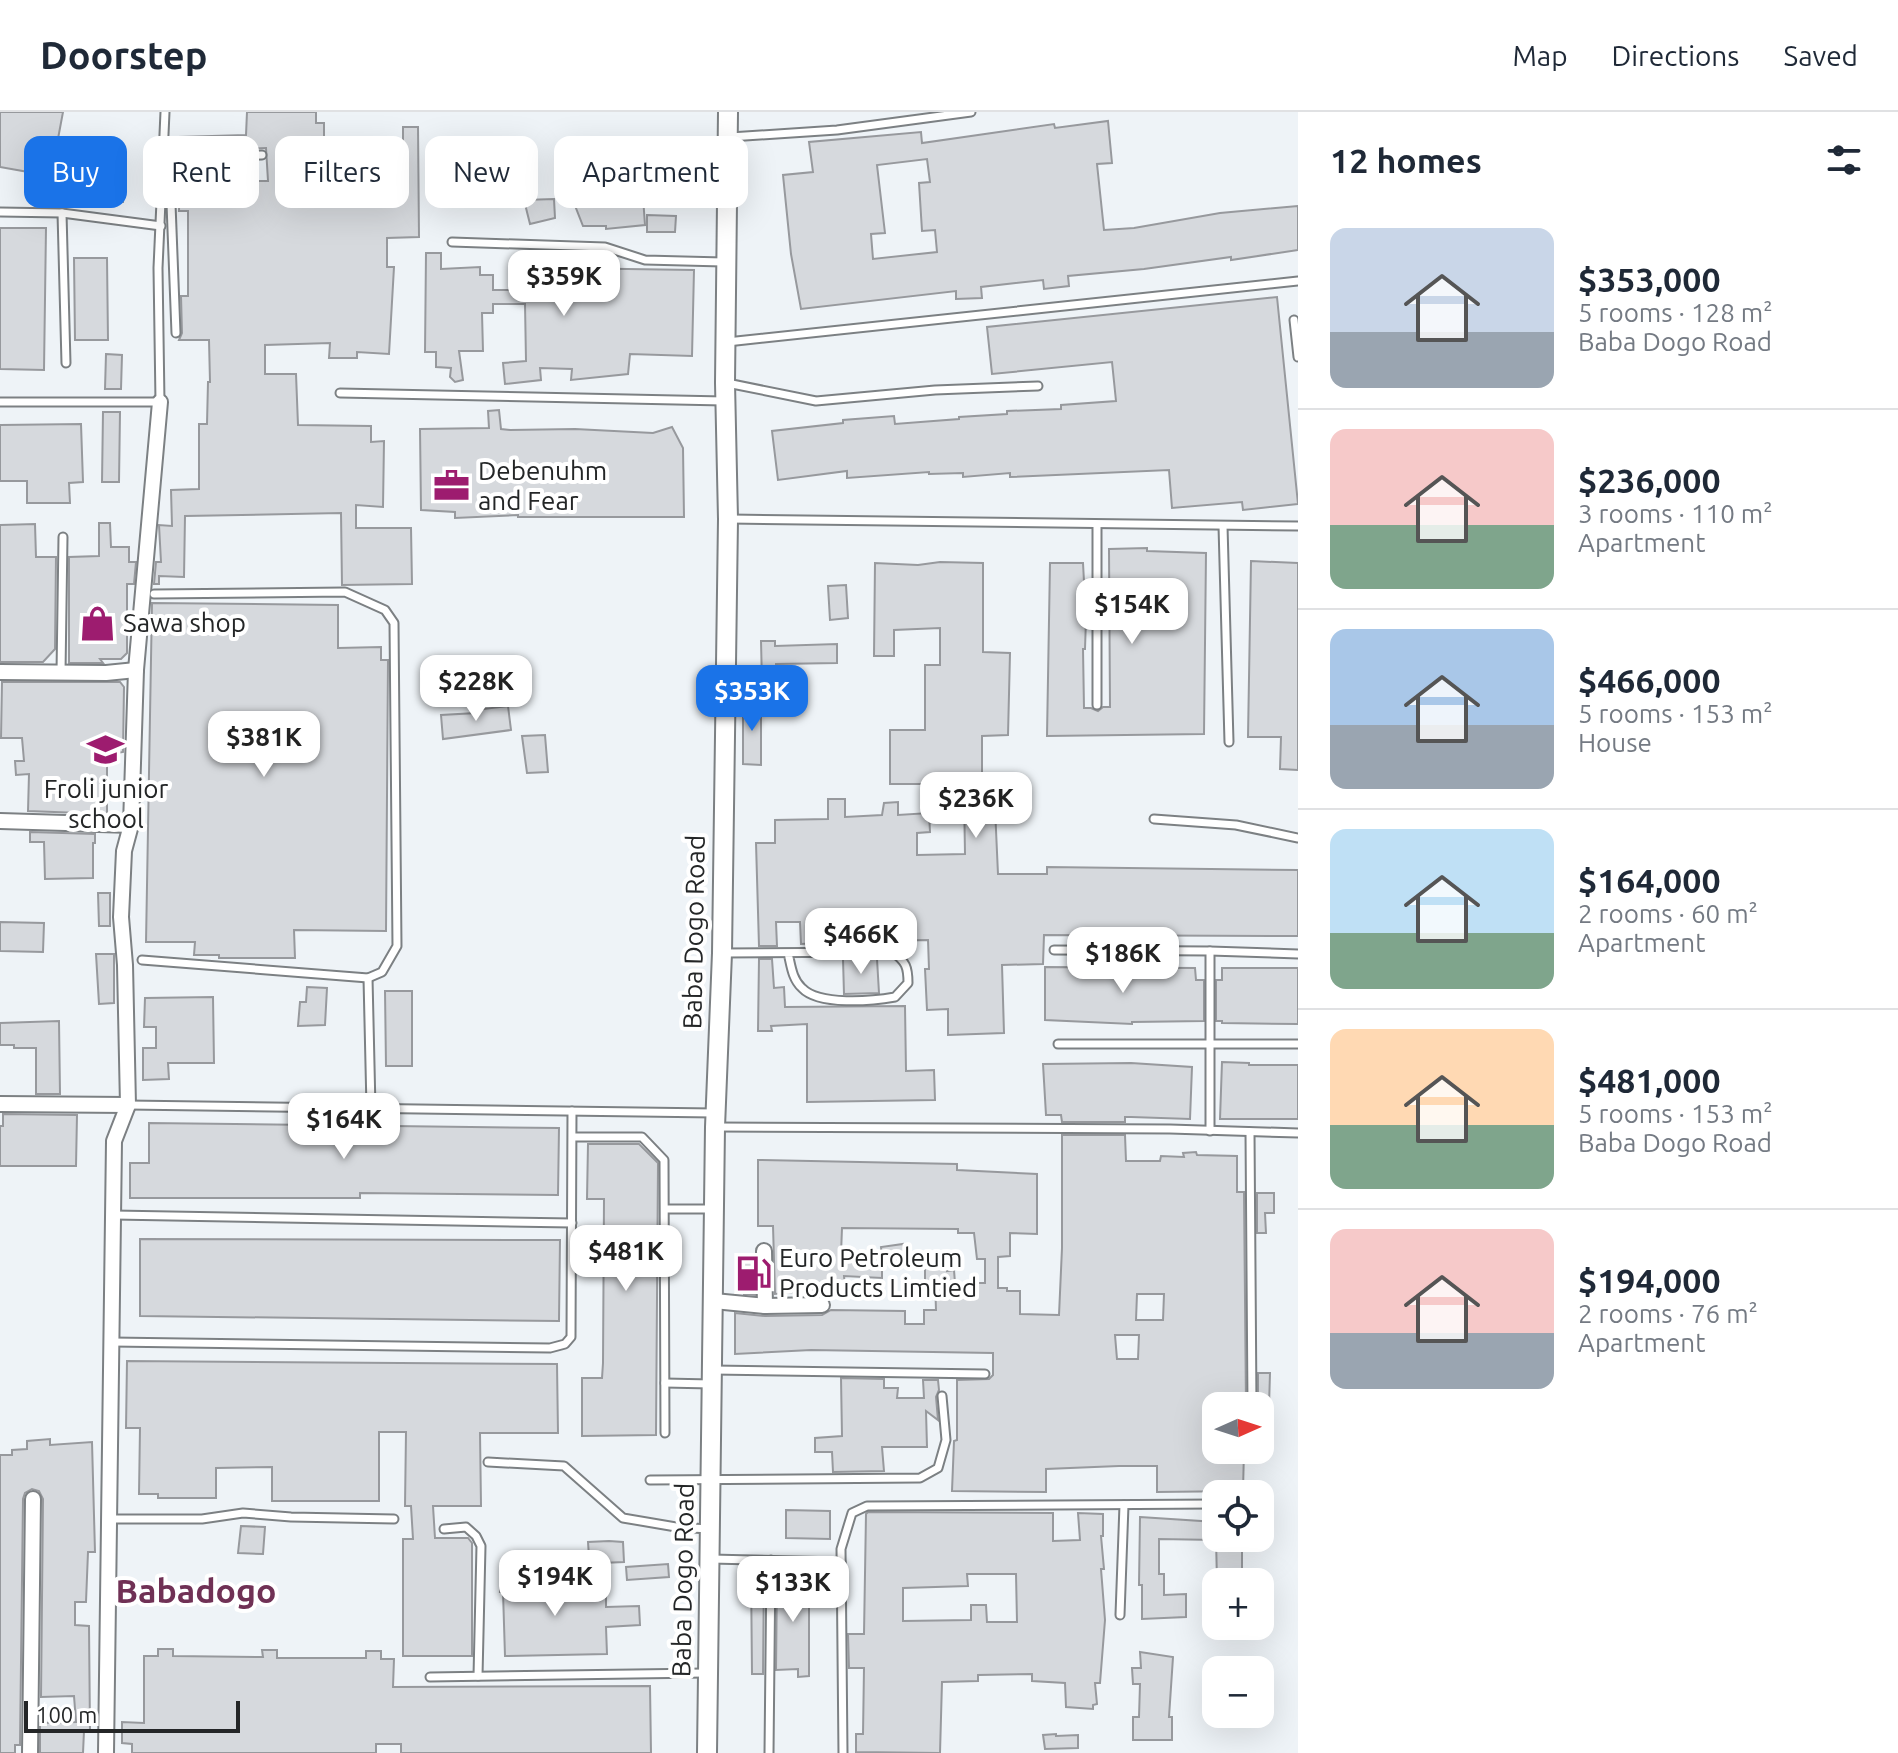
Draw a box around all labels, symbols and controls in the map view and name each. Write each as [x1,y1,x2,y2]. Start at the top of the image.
text: Doorstep [40,34,207,76]
text: Map [1512,40,1568,71]
text: Directions [1612,40,1739,71]
text: Saved [1783,40,1858,71]
chip: Buy [24,136,127,208]
chip: Rent [143,136,259,208]
chip: Filters [275,136,409,208]
chip: New [425,136,538,208]
chip: Apartment [554,136,748,208]
icon: filters [1822,138,1866,182]
text: 12 homes [1330,141,1482,179]
pin: $359K [508,250,620,318]
icon: home [1394,260,1490,356]
text: $353,000 [1578,260,1721,298]
text: $359K [526,261,602,290]
text: 5 rooms · 128 m² [1578,298,1773,327]
text: Baba Dogo Road [1578,327,1772,356]
place label: Debenuhm and Fear [478,456,607,515]
icon: home [1394,461,1490,557]
text: $236,000 [1578,461,1721,499]
office icon: Debenuhm and Fear [433,467,471,505]
text: 3 rooms · 110 m² [1578,499,1773,528]
text: Apartment [1578,528,1705,557]
pin: $154K [1076,578,1188,646]
text: $154K [1094,589,1170,618]
shop icon: Sawa shop [78,604,116,642]
place label: Sawa shop [123,608,246,637]
pin: $228K [420,655,532,723]
icon: home [1394,661,1490,757]
text: $466,000 [1578,661,1721,699]
pin: $353K [696,665,808,733]
text: $228K [438,666,514,695]
text: $353K [714,676,790,705]
text: 5 rooms · 153 m² [1578,699,1773,728]
pin: $381K [208,711,320,779]
text: $381K [226,722,302,751]
text: House [1578,728,1652,757]
school or university icon: Froli junior school [87,731,125,769]
pin: $236K [920,772,1032,840]
place label: Froli junior school [44,774,169,833]
text: $236K [938,783,1014,812]
street label: Baba Dogo Road [677,835,710,1029]
icon: home [1394,861,1490,957]
text: $164,000 [1578,861,1721,899]
text: 2 rooms · 60 m² [1578,899,1758,928]
pin: $466K [805,908,917,976]
text: $466K [823,919,899,948]
pin: $186K [1067,927,1179,995]
text: Apartment [1578,928,1705,957]
text: $186K [1085,938,1161,967]
icon: home [1394,1061,1490,1157]
text: $481,000 [1578,1061,1721,1099]
pin: $164K [288,1093,400,1161]
text: 5 rooms · 153 m² [1578,1099,1773,1128]
text: $164K [306,1104,382,1133]
text: Baba Dogo Road [1578,1128,1772,1157]
pin: $481K [570,1225,682,1293]
text: $481K [588,1236,664,1265]
place label: Euro Petroleum Products Limtied [779,1243,977,1302]
fuel station icon: Euro Petroleum Products Limtied [734,1254,772,1292]
icon: home [1394,1261,1490,1357]
text: $194,000 [1578,1261,1721,1299]
text: 2 rooms · 76 m² [1578,1299,1758,1328]
text: Apartment [1578,1328,1705,1357]
north arrow [1202,1392,1274,1464]
map controls [1202,1392,1274,1728]
button: locate [1202,1480,1274,1552]
street label: Baba Dogo Road [666,1483,699,1677]
pin: $194K [499,1550,611,1618]
pin: $133K [737,1556,849,1624]
text: $194K [517,1561,593,1590]
text: $133K [755,1567,831,1596]
button: + [1202,1568,1274,1640]
district label: Babadogo [115,1571,277,1609]
button: − [1202,1656,1274,1728]
scale bar [24,1697,240,1733]
text: 100 m [36,1702,97,1727]

